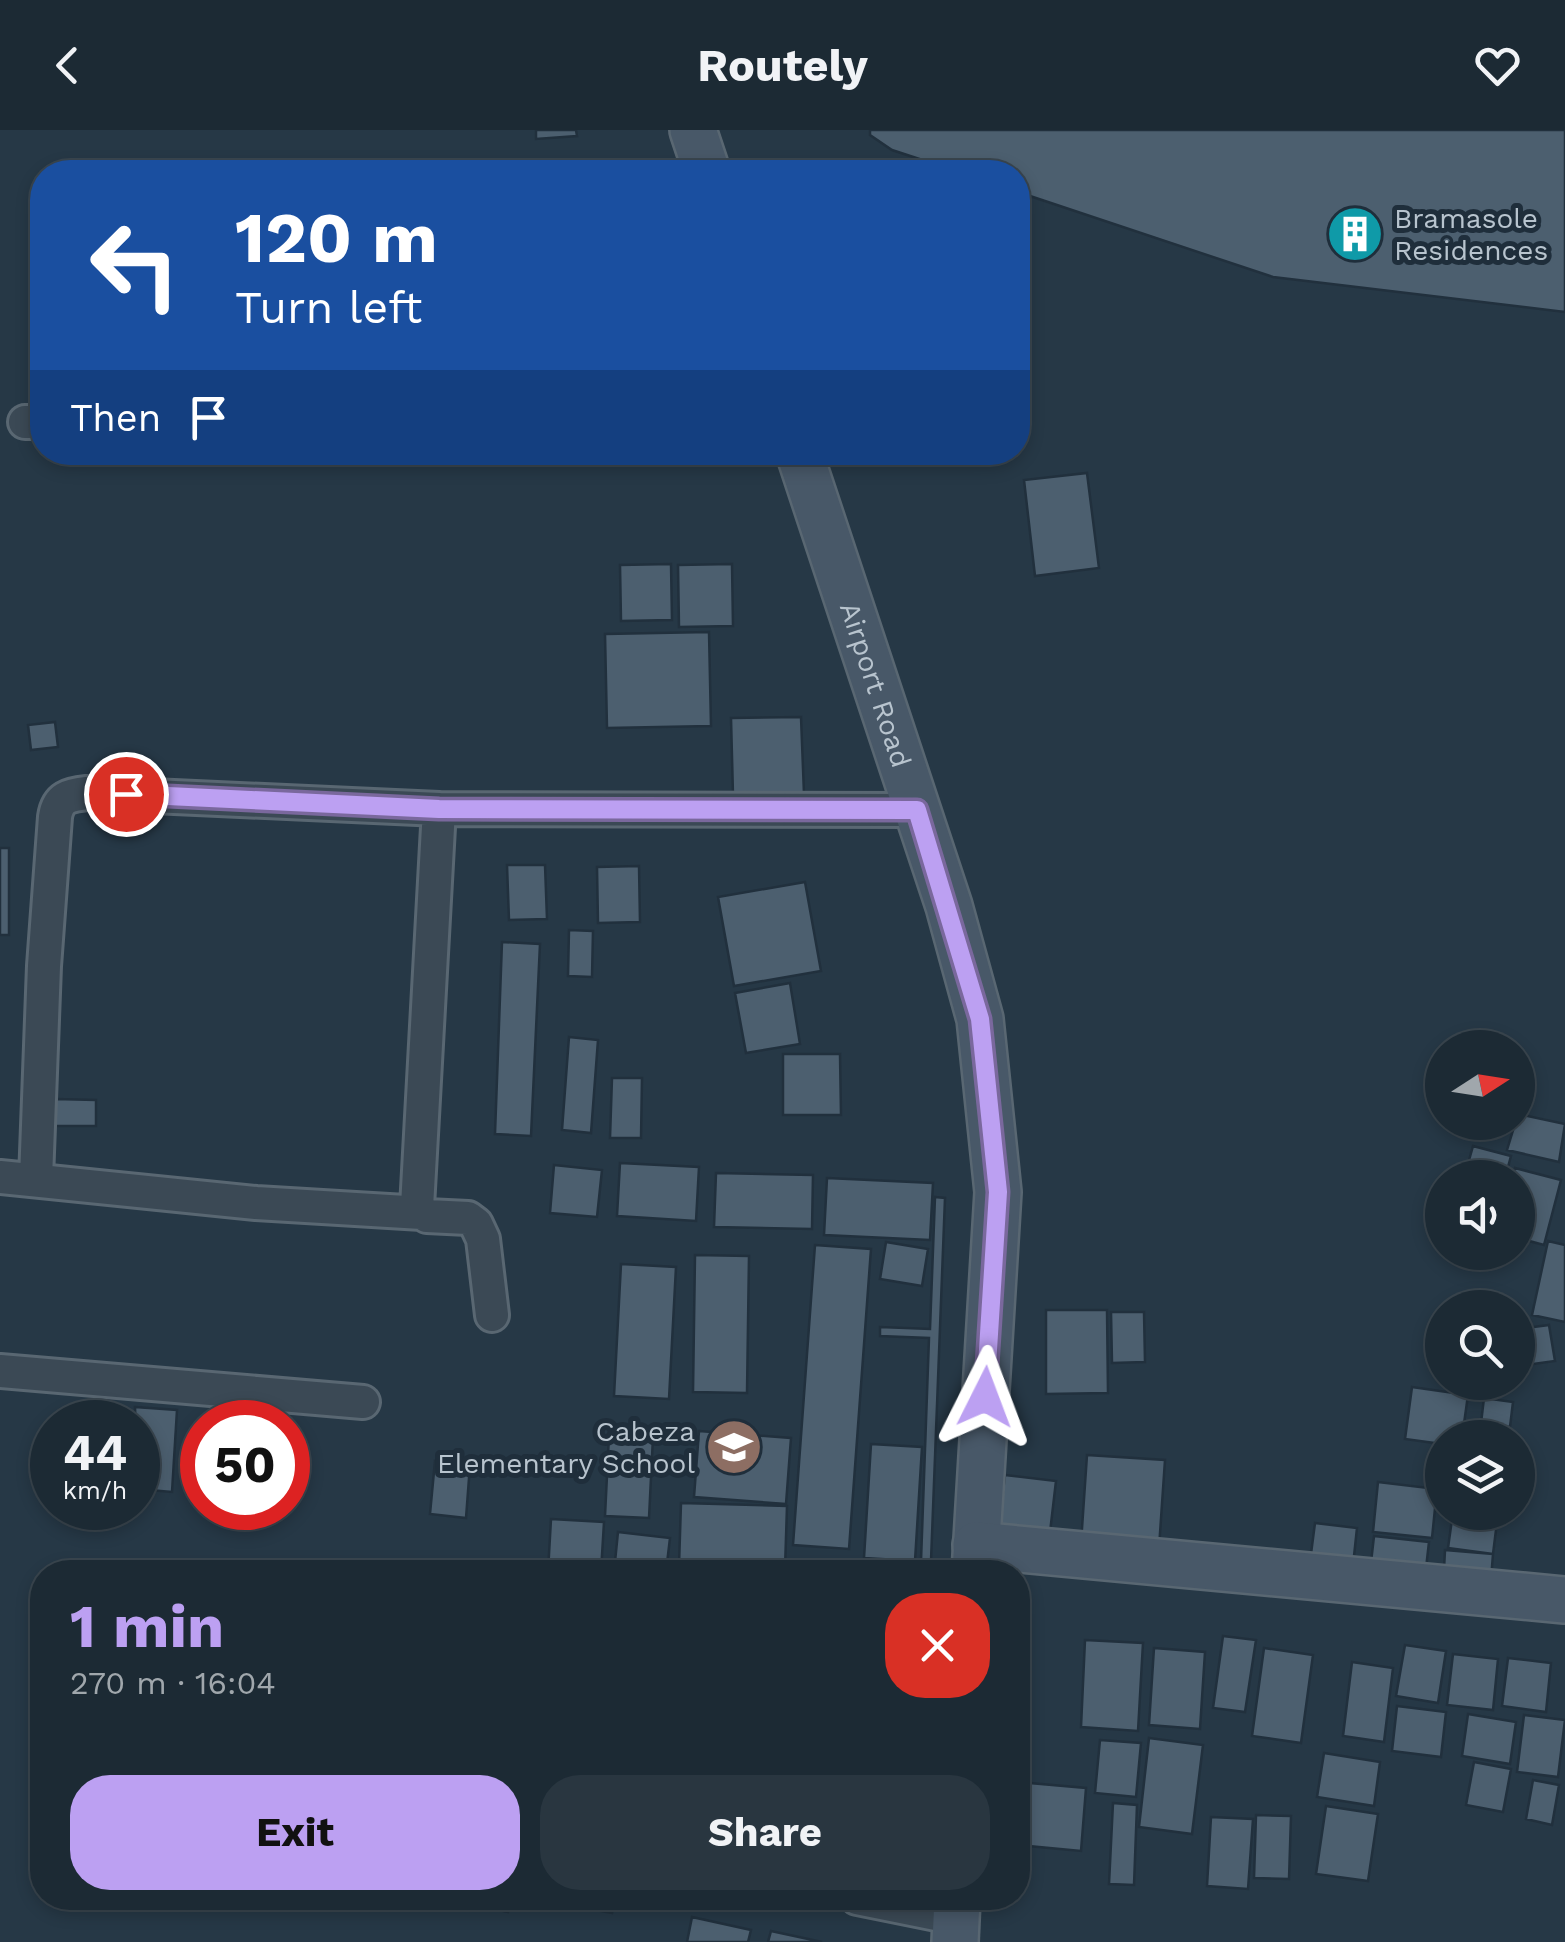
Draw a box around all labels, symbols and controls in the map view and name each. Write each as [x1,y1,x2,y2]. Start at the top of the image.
icon: back [40,38,95,93]
icon: heart [1470,38,1525,93]
text: Routely [697,39,868,92]
text: 120 m [235,197,438,279]
icon: left [70,200,200,330]
place label: Bramasole Residences [1394,202,1548,267]
building icon: Bramasole Residences [1325,204,1385,264]
text: Turn left [235,281,422,334]
icon: arrive [181,390,236,445]
text: Then [70,396,161,440]
street label: Airport Road [833,598,919,771]
pin [84,752,169,837]
icon: arrive [99,767,154,822]
north arrow [1425,1030,1535,1140]
map controls [1425,1030,1535,1530]
button: sound [1425,1160,1535,1270]
button: search [1425,1290,1535,1400]
position arrow [933,1345,1037,1449]
speed limit sign: 50 [180,1400,310,1530]
place label: Cabeza Elementary School [437,1415,695,1480]
school or university icon: Cabeza Elementary School [704,1417,764,1477]
button: layers [1425,1420,1535,1530]
text: 44 [63,1423,127,1482]
text: km/h [63,1476,127,1505]
text: 1 min [70,1591,224,1662]
button: close [885,1593,990,1698]
text: 270 m · 16:04 [70,1664,276,1702]
button: Exit [70,1775,520,1890]
button: Share [540,1775,990,1890]

